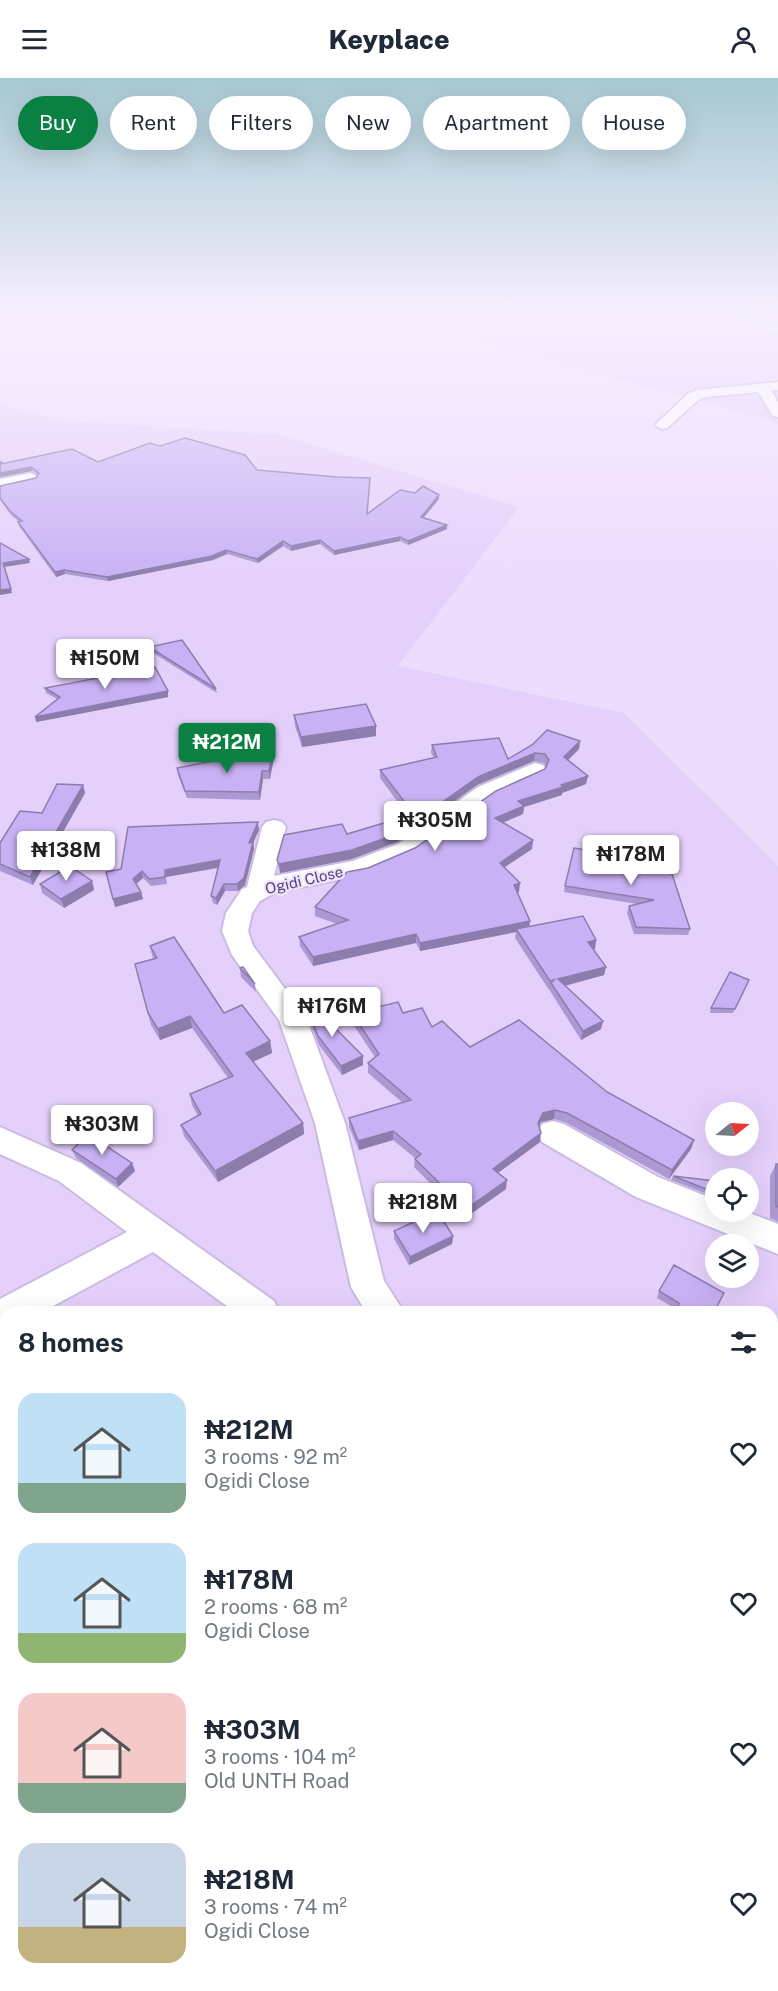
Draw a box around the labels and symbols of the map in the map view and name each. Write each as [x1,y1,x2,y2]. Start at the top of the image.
pin: ₦150M [63,639,147,690]
pin: ₦212M [185,723,269,774]
pin: ₦305M [393,801,477,852]
pin: ₦138M [24,831,108,882]
pin: ₦178M [589,835,673,886]
street label: Ogidi Close [263,863,345,897]
pin: ₦176M [290,987,374,1038]
north arrow [705,1102,759,1156]
pin: ₦303M [60,1105,144,1156]
pin: ₦218M [381,1183,465,1234]

